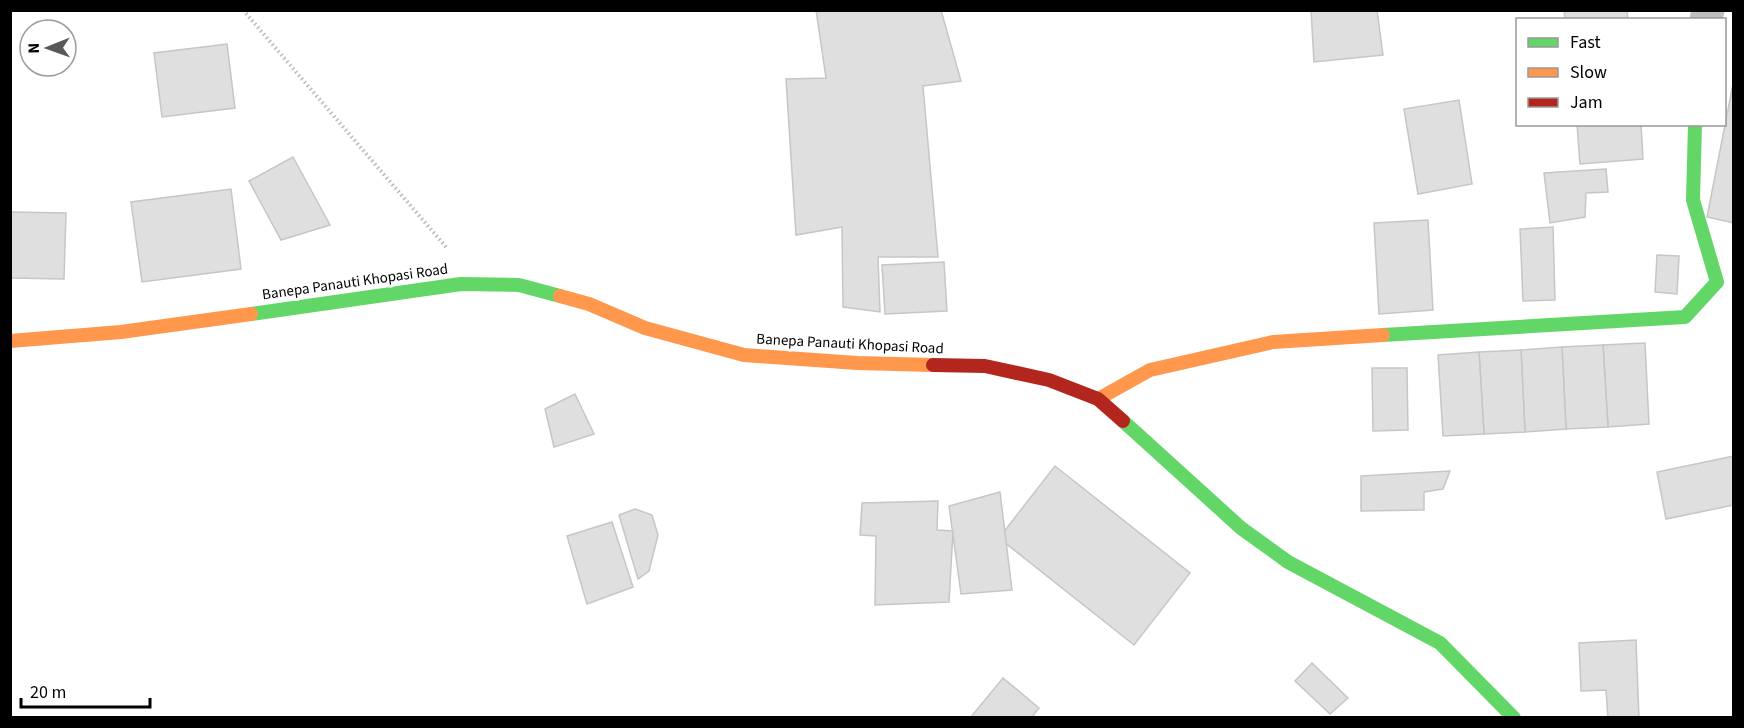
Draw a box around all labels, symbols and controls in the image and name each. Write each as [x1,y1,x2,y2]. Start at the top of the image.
north arrow [18,18,78,78]
legend [1516,18,1726,126]
text: Fast [1570,30,1601,55]
text: N [23,43,45,54]
text: Slow [1570,60,1607,85]
text: Jam [1570,90,1603,115]
street label: Banepa Panauti Khopasi Road [261,259,449,305]
street label: Banepa Panauti Khopasi Road [756,329,944,359]
scale bar [21,671,150,709]
text: 20 m [30,680,66,705]

